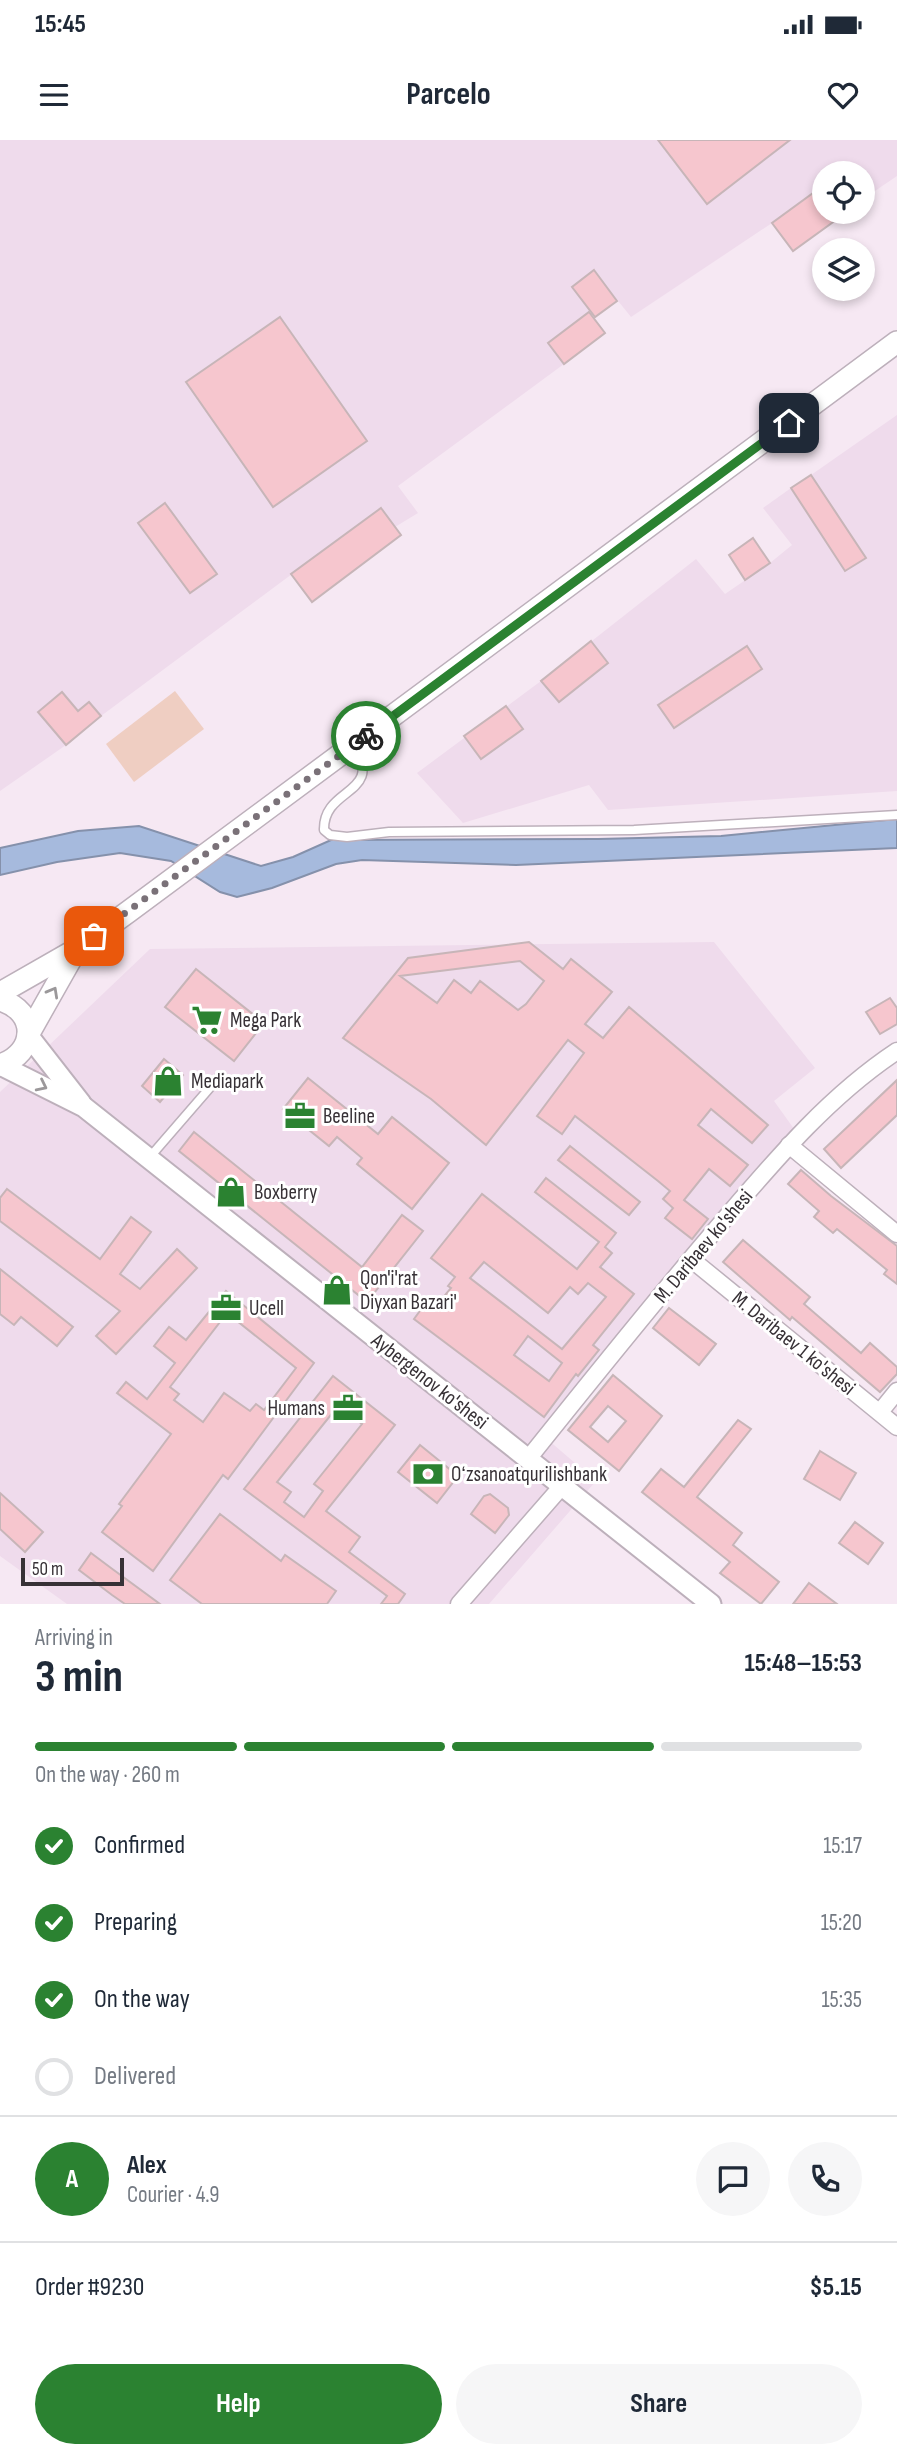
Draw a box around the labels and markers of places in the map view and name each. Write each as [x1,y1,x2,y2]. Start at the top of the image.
pin [759,393,819,453]
pin [64,906,124,966]
supermarket icon: Mega Park [190,1003,224,1037]
place label: Mega Park [230,1008,301,1033]
shop icon: Mediapark [151,1064,185,1098]
place label: Mediapark [191,1069,263,1094]
office icon: Beeline [283,1099,317,1133]
place label: Beeline [323,1104,375,1129]
shop icon: Boxberry [214,1175,248,1209]
place label: Boxberry [254,1180,317,1205]
place label: Qon'i'rat Diyxan Bazari' [360,1266,457,1315]
shop icon: Qon'i'rat Diyxan Bazari' [320,1273,354,1307]
office icon: Ucell [209,1291,243,1325]
place label: Ucell [249,1296,284,1321]
office icon: Humans [331,1391,365,1425]
place label: Humans [267,1396,325,1421]
bank icon: Oʻzsanoatqurilishbank [411,1457,445,1491]
place label: Oʻzsanoatqurilishbank [451,1462,607,1487]

